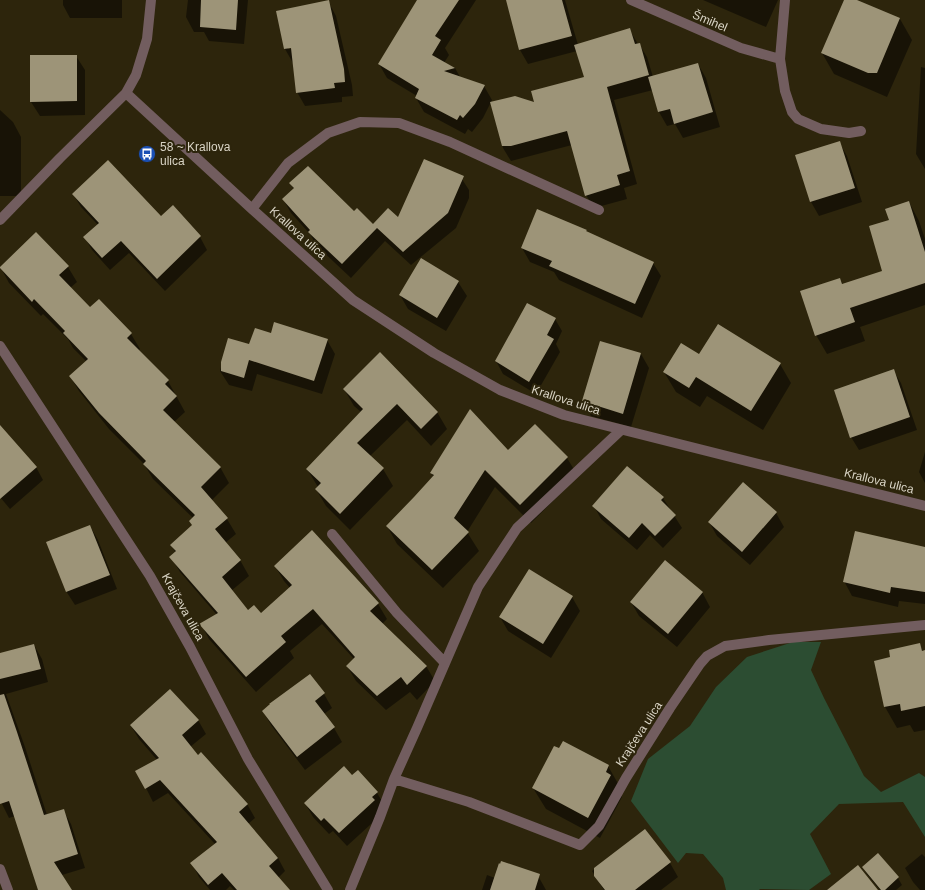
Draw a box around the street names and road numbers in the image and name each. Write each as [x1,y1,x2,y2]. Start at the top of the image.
street label: Šmihel [690,6,730,35]
street label: Krallova ulica [267,204,329,262]
street label: Krallova ulica [530,382,602,418]
street label: Krallova ulica [843,466,916,497]
street label: Krajčeva ulica [159,571,207,643]
street label: Krajčeva ulica [613,699,665,769]

